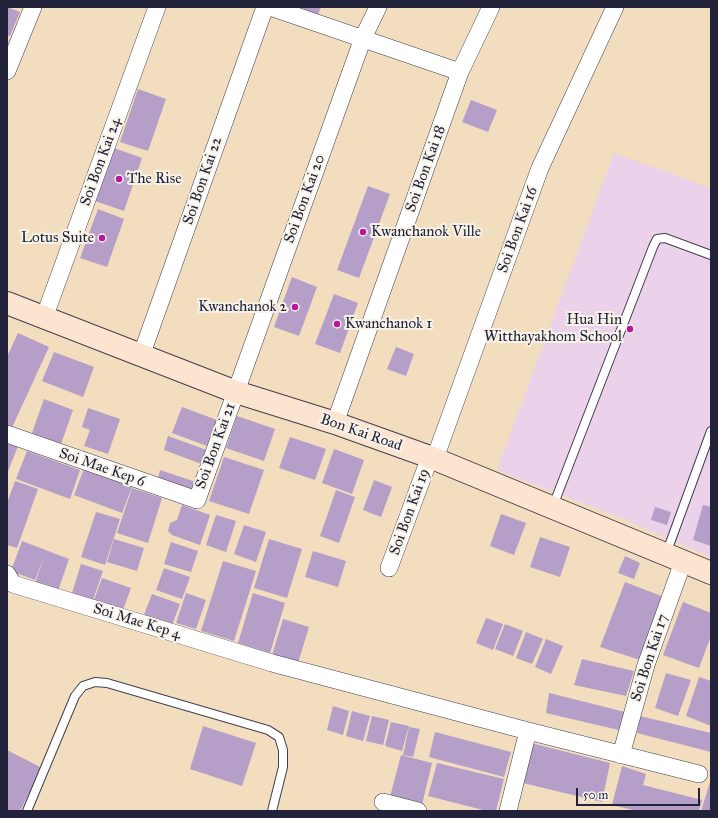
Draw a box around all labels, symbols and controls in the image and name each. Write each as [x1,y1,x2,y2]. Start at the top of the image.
street label: Soi Bon Kai 24 [77,115,125,209]
street label: Soi Bon Kai 18 [402,123,450,215]
street label: Soi Bon Kai 22 [180,135,226,227]
street label: Soi Bon Kai 20 [281,152,329,246]
place label: The Rise [127,170,181,188]
marker: The Rise [114,174,124,184]
street label: Soi Bon Kai 16 [494,184,542,276]
place label: Kwanchanok Ville [371,223,481,241]
marker: Kwanchanok Ville [358,227,368,237]
place label: Lotus Suite [21,229,94,247]
marker: Lotus Suite [97,233,107,243]
place label: Kwanchanok 2 [198,298,287,316]
marker: Kwanchanok 2 [290,302,300,312]
place label: Hua Hin Witthayakhom School [484,311,622,346]
place label: Kwanchanok 1 [345,315,432,333]
marker: Kwanchanok 1 [332,319,342,329]
marker: Hua Hin Witthayakhom School [625,324,635,334]
street label: Soi Bon Kai 21 [192,401,240,491]
street label: Bon Kai Road [318,411,404,455]
street label: Soi Mae Kep 6 [56,445,148,491]
street label: Soi Bon Kai 19 [386,466,434,558]
street label: Soi Mae Kep 4 [91,600,183,644]
street label: Soi Bon Kai 17 [627,612,673,704]
scale bar [578,780,702,806]
text: 50 m [583,788,608,802]

